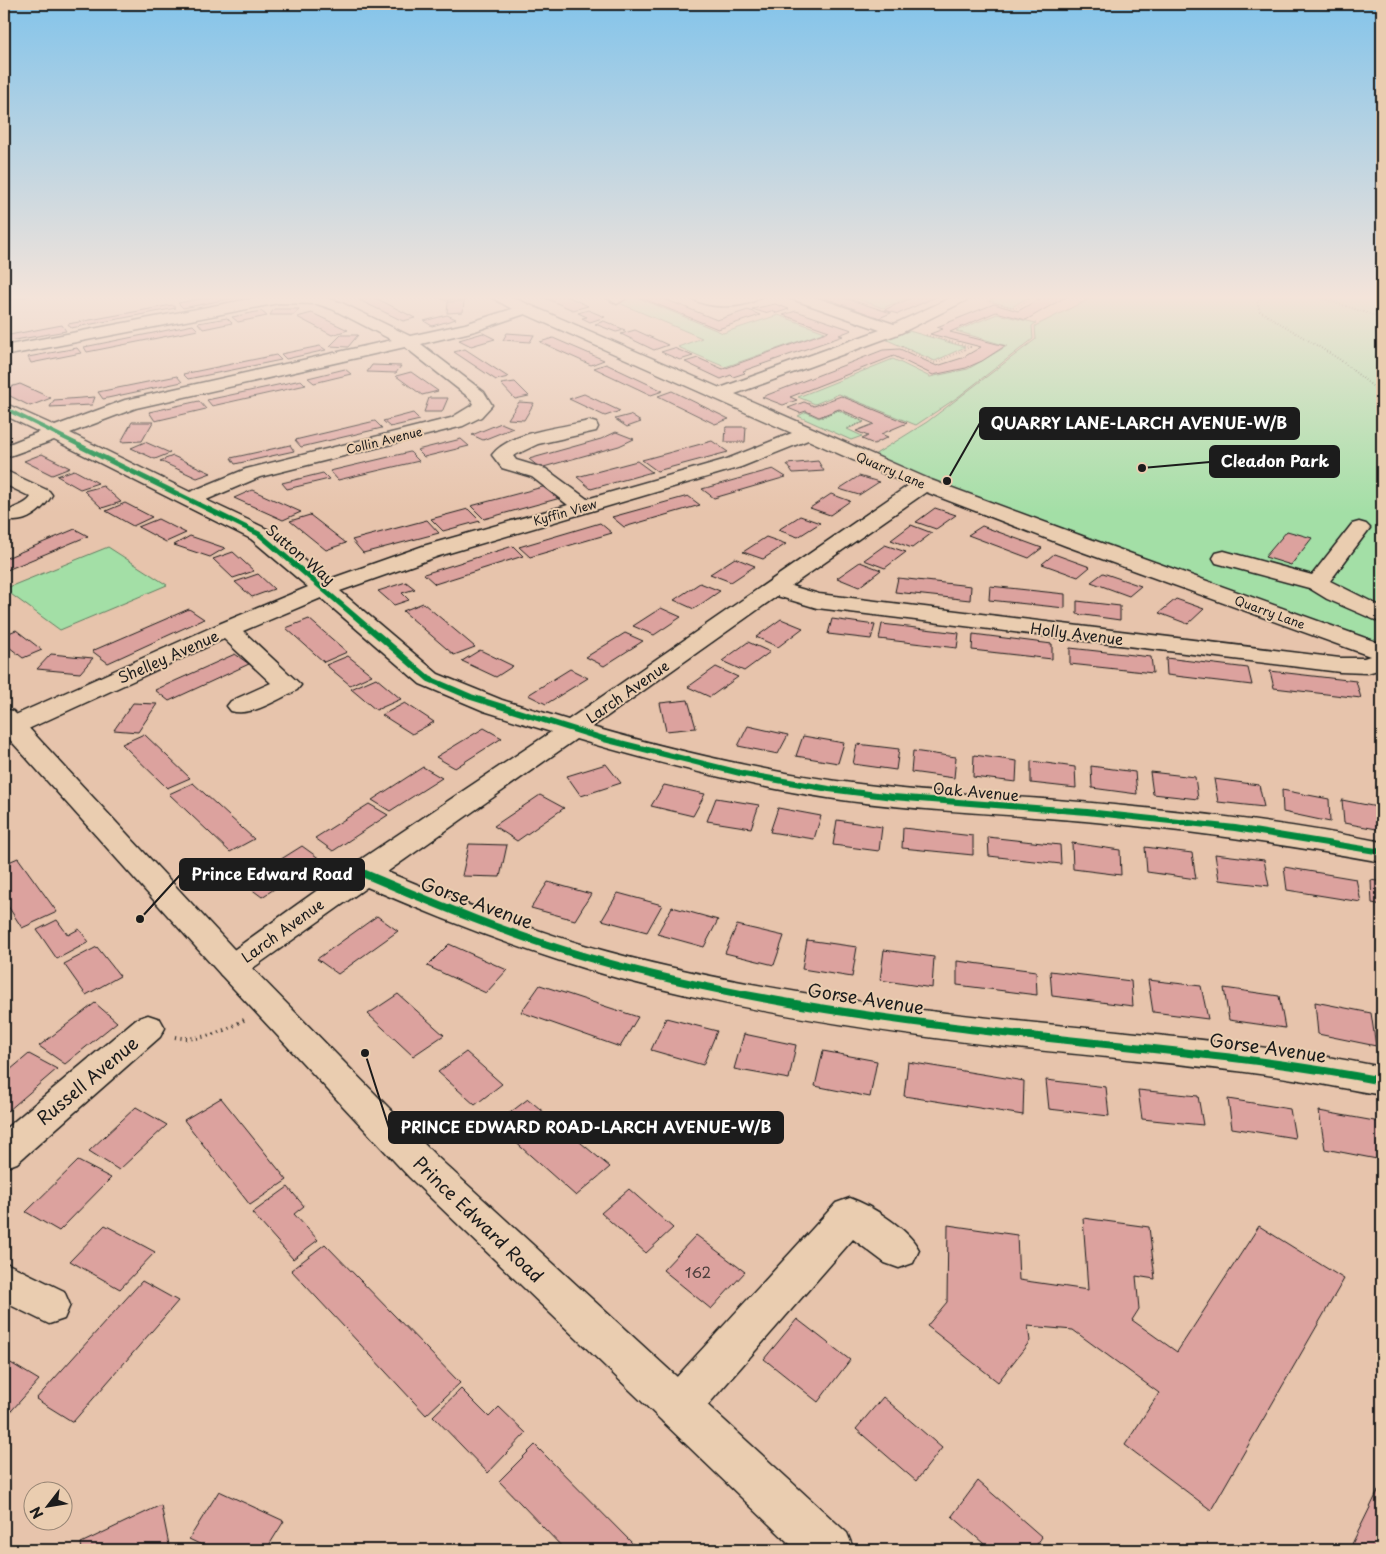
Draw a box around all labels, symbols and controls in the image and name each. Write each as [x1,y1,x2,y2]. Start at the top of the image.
callout: QUARRY LANE-LARCH AVENUE-W/B [980,408,1299,439]
text: QUARRY LANE-LARCH AVENUE-W/B [991,410,1287,434]
street label: Collin Avenue [344,422,424,458]
callout: Cleadon Park [1210,446,1339,477]
street label: Quarry Lane [853,447,929,493]
text: Cleadon Park [1221,448,1329,472]
street label: Kyffin View [531,494,600,530]
street label: Sutton Way [261,518,341,590]
street label: Quarry Lane [1232,591,1308,633]
street label: Holly Avenue [1029,616,1125,650]
street label: Shelley Avenue [114,623,222,689]
street label: Larch Avenue [581,654,673,728]
street label: Oak Avenue [932,776,1020,806]
callout: Prince Edward Road [180,859,364,890]
text: Prince Edward Road [191,861,353,885]
street label: Gorse Avenue [417,869,537,935]
street label: Larch Avenue [236,892,328,968]
street label: Gorse Avenue [806,975,927,1021]
street label: Gorse Avenue [1208,1025,1328,1069]
street label: Russell Avenue [30,1029,144,1131]
callout: PRINCE EDWARD ROAD-LARCH AVENUE-W/B [389,1112,783,1143]
text: PRINCE EDWARD ROAD-LARCH AVENUE-W/B [401,1114,771,1138]
street label: Prince Edward Road [408,1150,550,1288]
house number: 162 [685,1260,711,1283]
north arrow [22,1482,72,1532]
text: N [25,1503,48,1523]

